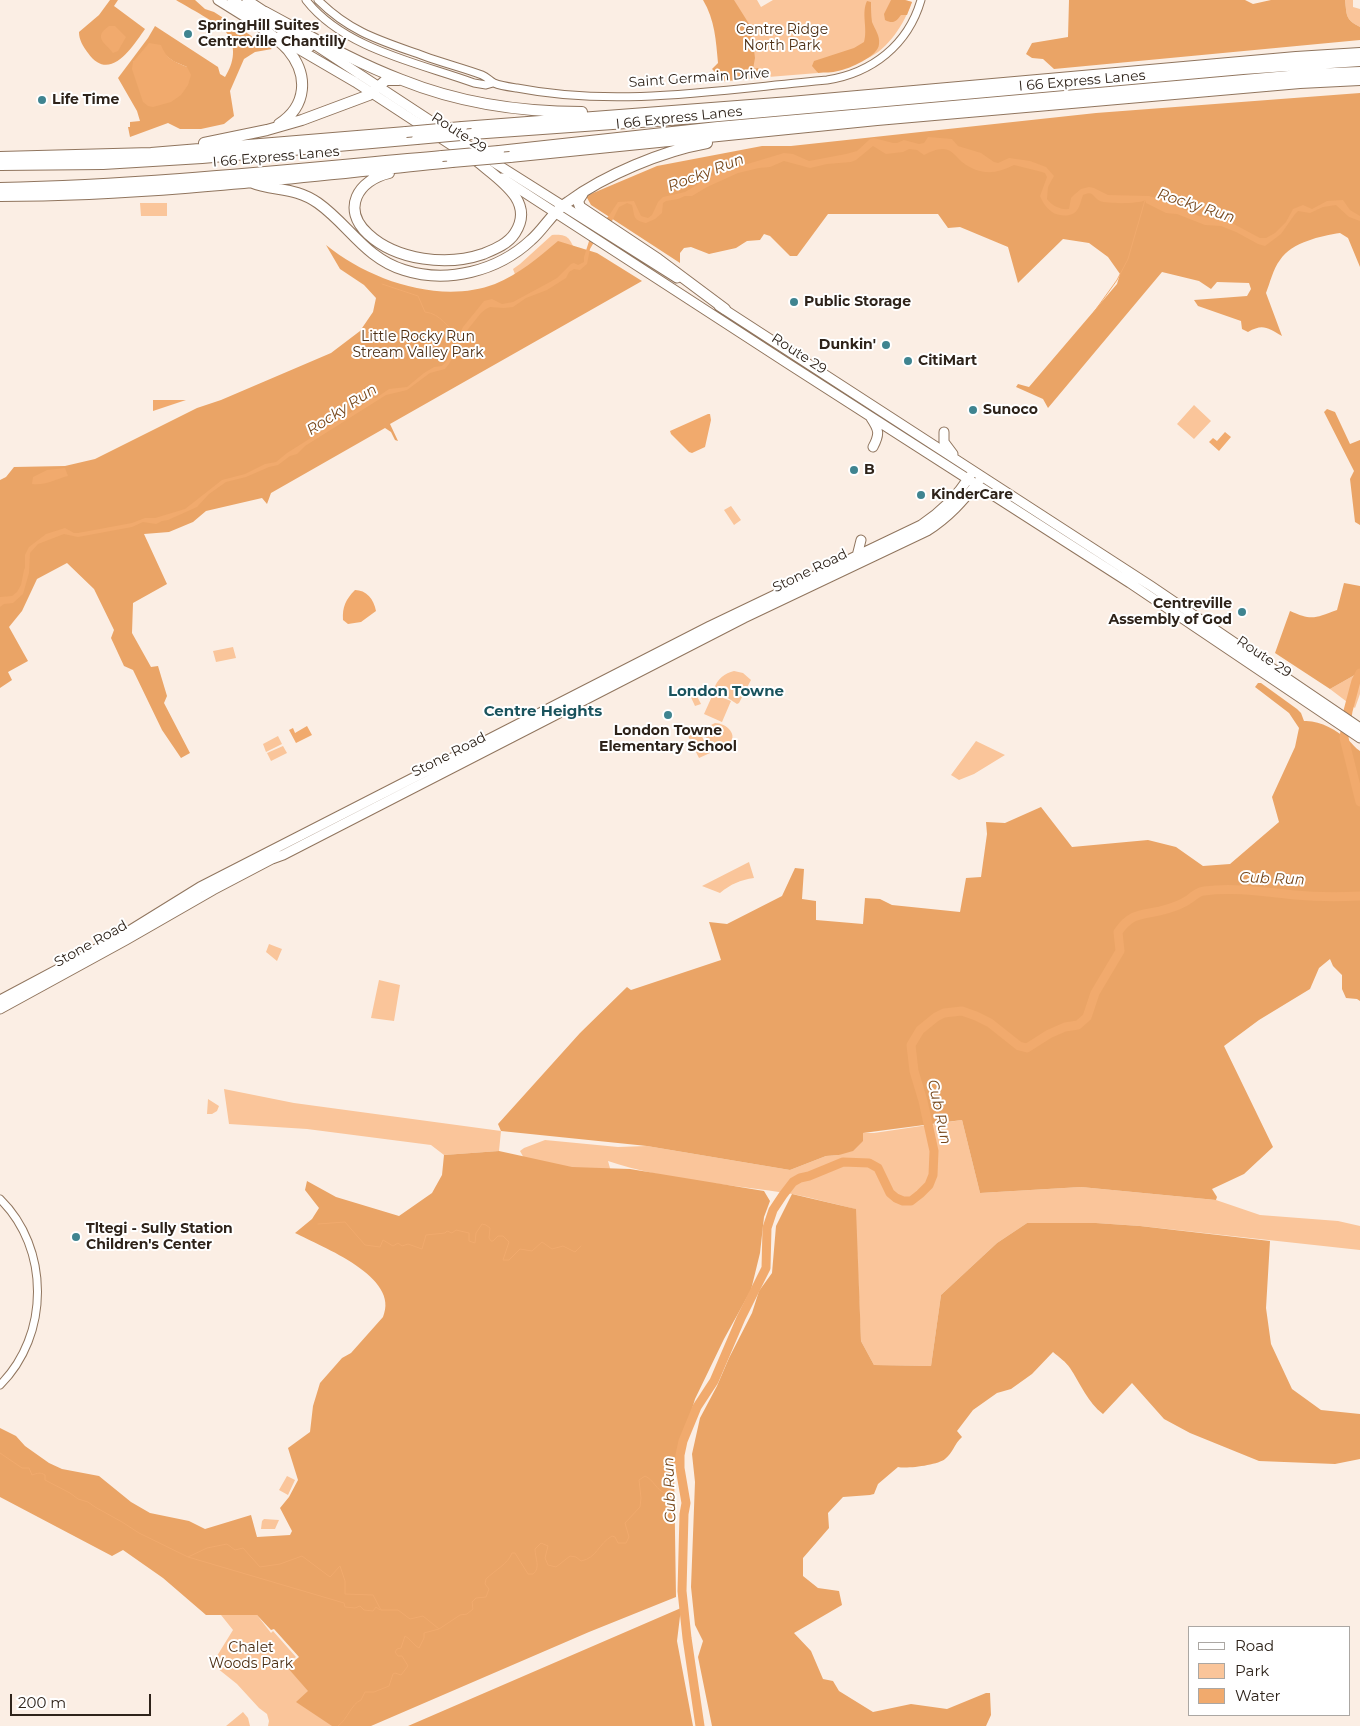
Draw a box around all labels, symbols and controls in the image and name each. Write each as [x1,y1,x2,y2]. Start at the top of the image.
place label: SpringHill Suites Centreville Chantilly [198,18,346,50]
park label: Centre Ridge North Park [736,22,828,54]
marker: SpringHill Suites Centreville Chantilly [182,28,194,40]
street label: Saint Germain Drive [628,65,770,91]
street label: I 66 Express Lanes [1018,67,1146,95]
place label: Life Time [52,92,119,108]
marker: Life Time [36,94,48,106]
street label: I 66 Express Lanes [615,103,743,133]
street label: Route 29 [428,109,490,157]
street label: I 66 Express Lanes [212,143,340,171]
water label: Rocky Run [665,150,747,196]
water label: Rocky Run [1155,185,1237,227]
place label: Public Storage [804,294,911,310]
marker: Public Storage [788,296,800,308]
park label: Little Rocky Run Stream Valley Park [352,329,484,362]
street label: Route 29 [768,330,830,378]
place label: Dunkin' [819,337,876,353]
marker: Dunkin' [880,339,892,351]
place label: CitiMart [918,353,977,369]
marker: CitiMart [902,355,914,367]
water label: Rocky Run [303,381,381,439]
place label: Sunoco [983,402,1038,418]
marker: Sunoco [967,404,979,416]
place label: B [864,462,875,478]
marker: B [848,464,860,476]
place label: KinderCare [931,487,1013,503]
marker: KinderCare [915,489,927,501]
street label: Stone Road [770,546,850,596]
place label: Centreville Assembly of God [1109,596,1232,628]
marker: Centreville Assembly of God [1236,606,1248,618]
street label: Route 29 [1233,633,1295,681]
district label: London Towne [668,683,784,701]
district label: Centre Heights [484,703,602,721]
marker: London Towne Elementary School [662,709,674,721]
place label: London Towne Elementary School [599,723,737,756]
street label: Stone Road [409,729,489,781]
water label: Cub Run [1239,869,1305,889]
street label: Stone Road [52,917,130,971]
water label: Cub Run [923,1078,955,1146]
place label: Tltegi - Sully Station Children's Center [86,1221,233,1254]
marker: Tltegi - Sully Station Children's Center [70,1231,82,1243]
water label: Cub Run [660,1457,680,1523]
legend [1188,1626,1350,1716]
text: Road [1235,1636,1274,1655]
park label: Chalet Woods Park [209,1640,293,1672]
text: Park [1235,1661,1269,1680]
scale bar [12,1684,154,1716]
text: Water [1235,1686,1281,1705]
text: 200 m [18,1693,66,1712]

